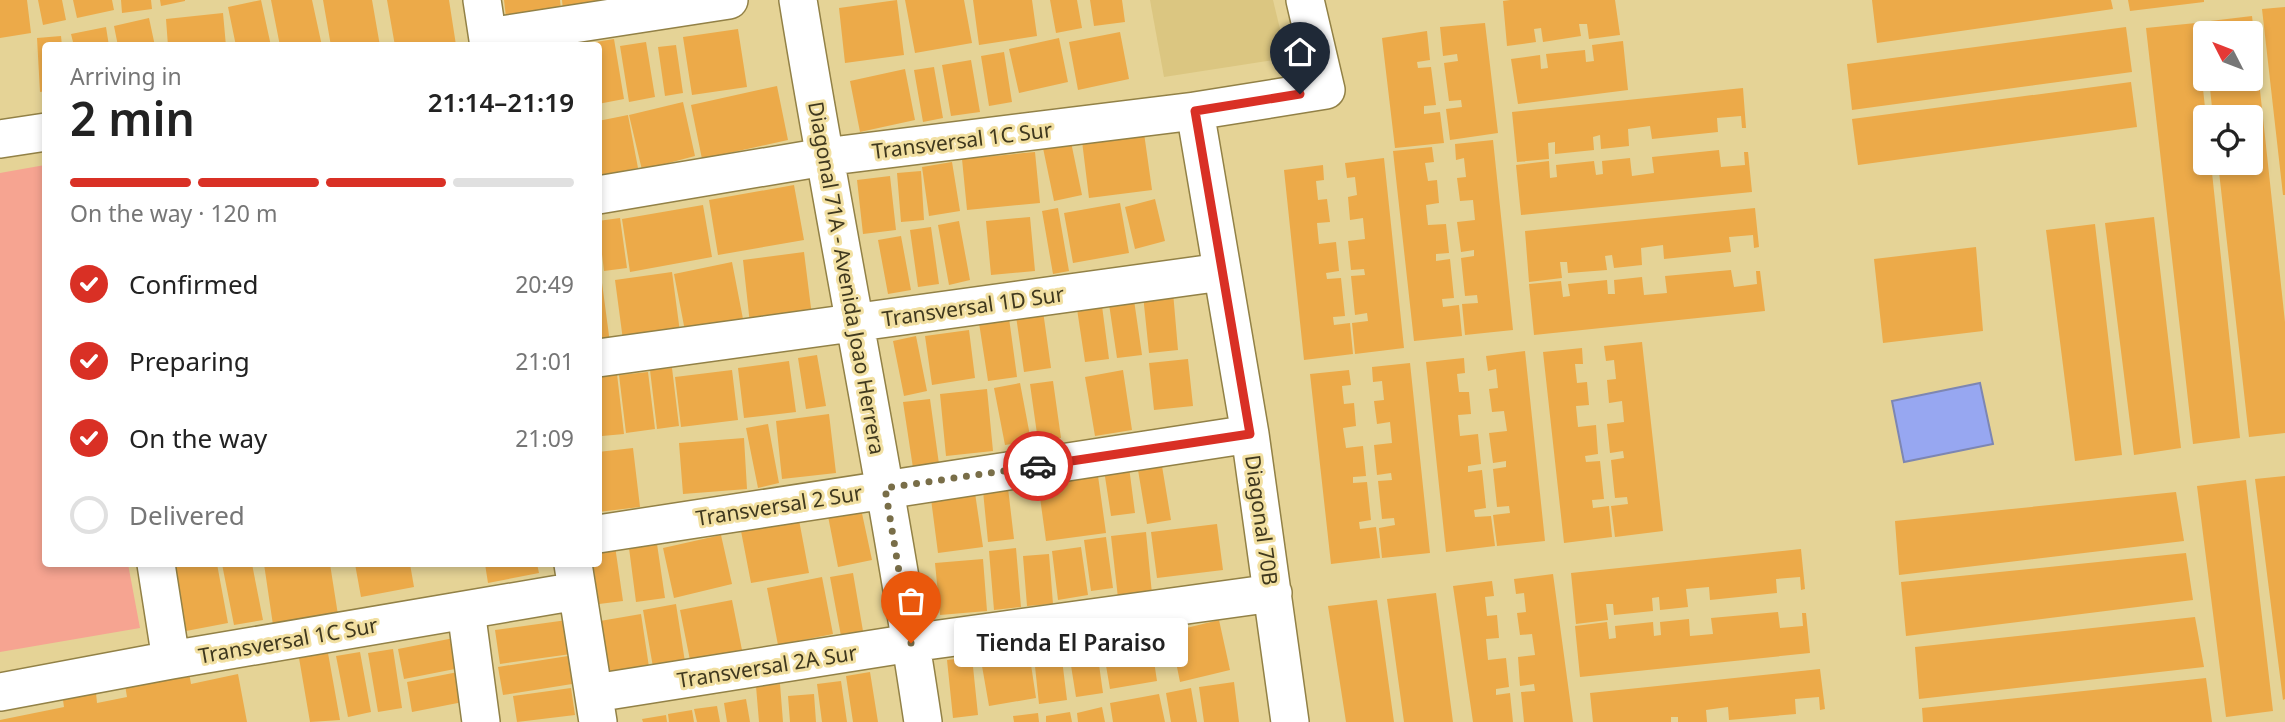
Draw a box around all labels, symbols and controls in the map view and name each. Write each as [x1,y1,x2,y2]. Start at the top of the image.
north arrow [2193,21,2263,91]
map controls [2193,21,2263,175]
pin [1270,22,1330,94]
icon: home [1281,33,1319,71]
text: Arriving in [70,60,182,92]
text: 21:14–21:19 [428,84,574,120]
text: 2 min [70,87,195,149]
street label: Diagonal 71A - Avenida Joao Herrera [802,99,892,457]
button: locate [2193,105,2263,175]
street label: Transversal 1C Sur [870,115,1054,165]
text: On the way · 120 m [70,197,277,229]
icon: check [70,265,108,303]
text: Confirmed [129,266,259,302]
text: 20:49 [515,268,574,300]
street label: Transversal 1D Sur [880,279,1066,333]
icon: check [70,342,108,380]
text: Preparing [129,343,250,379]
text: 21:01 [515,345,574,377]
icon: check [70,419,108,457]
text: On the way [129,420,267,456]
text: 21:09 [515,422,574,454]
courier [1003,431,1073,501]
icon: car [1019,447,1057,485]
street label: Diagonal 70B [1239,453,1285,587]
street label: Transversal 2 Sur [694,478,865,532]
text: Delivered [129,497,245,533]
pin [881,571,941,643]
icon: bag [892,582,930,620]
street label: Transversal 1C Sur [196,610,380,670]
callout: Tienda El Paraiso [953,618,1188,668]
text: Tienda El Paraiso [976,626,1166,658]
street label: Transversal 2A Sur [675,638,859,694]

